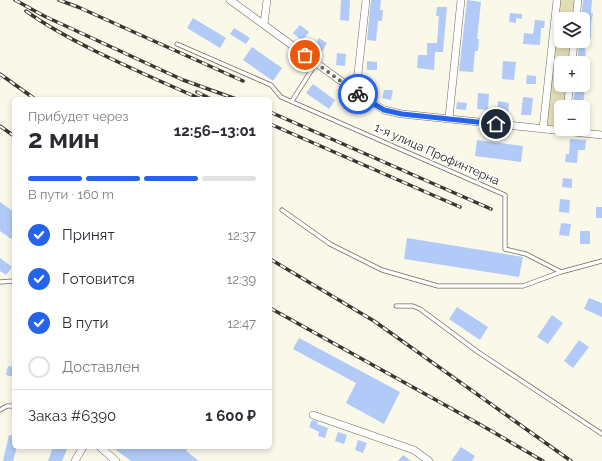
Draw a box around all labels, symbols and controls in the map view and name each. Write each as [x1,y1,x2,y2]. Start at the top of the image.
map controls [554,12,590,136]
button: layers [554,12,590,48]
pin [288,38,322,72]
icon: bag [294,44,316,66]
button: + [554,56,590,92]
courier [338,74,378,114]
icon: bike [347,83,369,105]
button: − [554,100,590,136]
pin [479,107,513,141]
text: Прибудет через [28,109,128,124]
icon: home [485,113,507,135]
street label: 1-я улица Профинтерна [372,120,502,188]
text: 12:56–13:01 [174,122,256,140]
text: 2 мин [28,124,100,154]
text: В пути · 160 m [28,187,114,202]
icon: check [28,224,50,246]
text: Принят [62,226,115,244]
text: 12:37 [227,228,256,243]
icon: check [28,268,50,290]
text: Готовится [62,270,135,288]
text: 12:39 [227,272,256,287]
icon: check [28,312,50,334]
text: В пути [62,314,109,332]
text: 12:47 [227,316,256,331]
text: Доставлен [62,358,140,376]
text: Заказ #6390 [28,407,116,425]
text: 1 600 ₽ [205,407,256,425]

